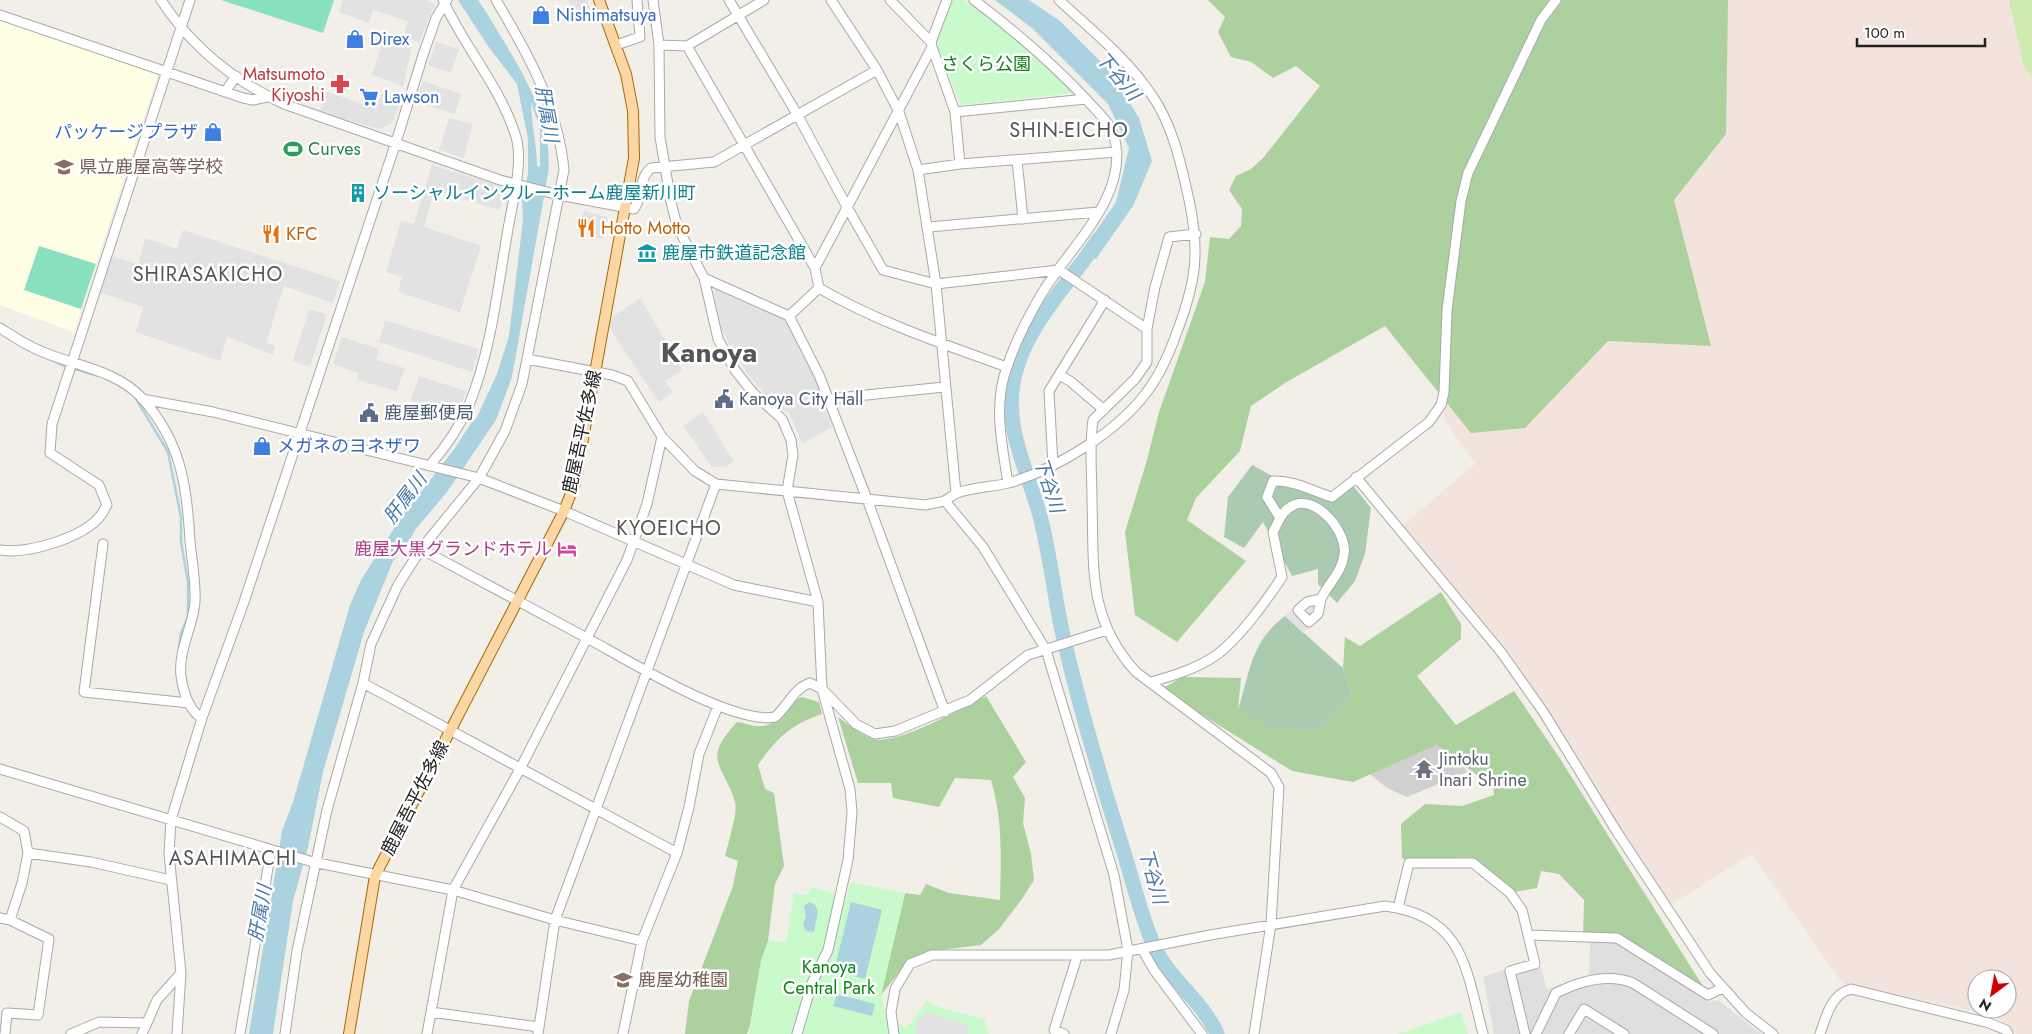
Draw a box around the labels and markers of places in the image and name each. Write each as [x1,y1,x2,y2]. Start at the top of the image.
place label: Nishimatsuya [556,2,656,28]
shop icon: Nishimatsuya [530,4,552,26]
place label: Direx [370,26,410,52]
shop icon: Direx [344,28,366,50]
place label: Matsumoto Kiyoshi [243,61,325,108]
pharmacy icon: Matsumoto Kiyoshi [329,73,351,95]
place label: Lawson [384,84,439,110]
supermarket icon: Lawson [358,86,380,108]
place label: パッケージプラザ [54,119,198,145]
shop icon: パッケージプラザ [202,121,224,143]
place label: Curves [308,136,361,162]
sports icon: Curves [282,138,304,160]
place label: 県立鹿屋高等学校 [79,154,223,180]
school or university icon: 県立鹿屋高等学校 [53,156,75,178]
place label: ソーシャルインクルーホーム鹿屋新川町 [373,180,696,206]
building icon: ソーシャルインクルーホーム鹿屋新川町 [347,182,369,204]
place label: Hotto Motto [601,215,691,241]
restaurant icon: Hotto Motto [575,217,597,239]
place label: KFC [286,221,318,247]
restaurant icon: KFC [260,223,282,245]
place label: 鹿屋市鉄道記念館 [662,240,806,266]
museum icon: 鹿屋市鉄道記念館 [636,242,658,264]
place label: Kanoya City Hall [739,386,863,412]
public building icon: Kanoya City Hall [713,388,735,410]
place label: 鹿屋郵便局 [384,400,474,426]
public building icon: 鹿屋郵便局 [358,402,380,424]
place label: メガネのヨネザワ [277,433,421,459]
shop icon: メガネのヨネザワ [251,435,273,457]
place label: 鹿屋大黒グランドホテル [354,536,552,562]
hotel icon: 鹿屋大黒グランドホテル [556,538,578,560]
place label: Jintoku Inari Shrine [1437,746,1527,793]
temple icon: Jintoku Inari Shrine [1413,758,1435,780]
place label: 鹿屋幼稚園 [638,967,728,993]
school or university icon: 鹿屋幼稚園 [612,969,634,991]

